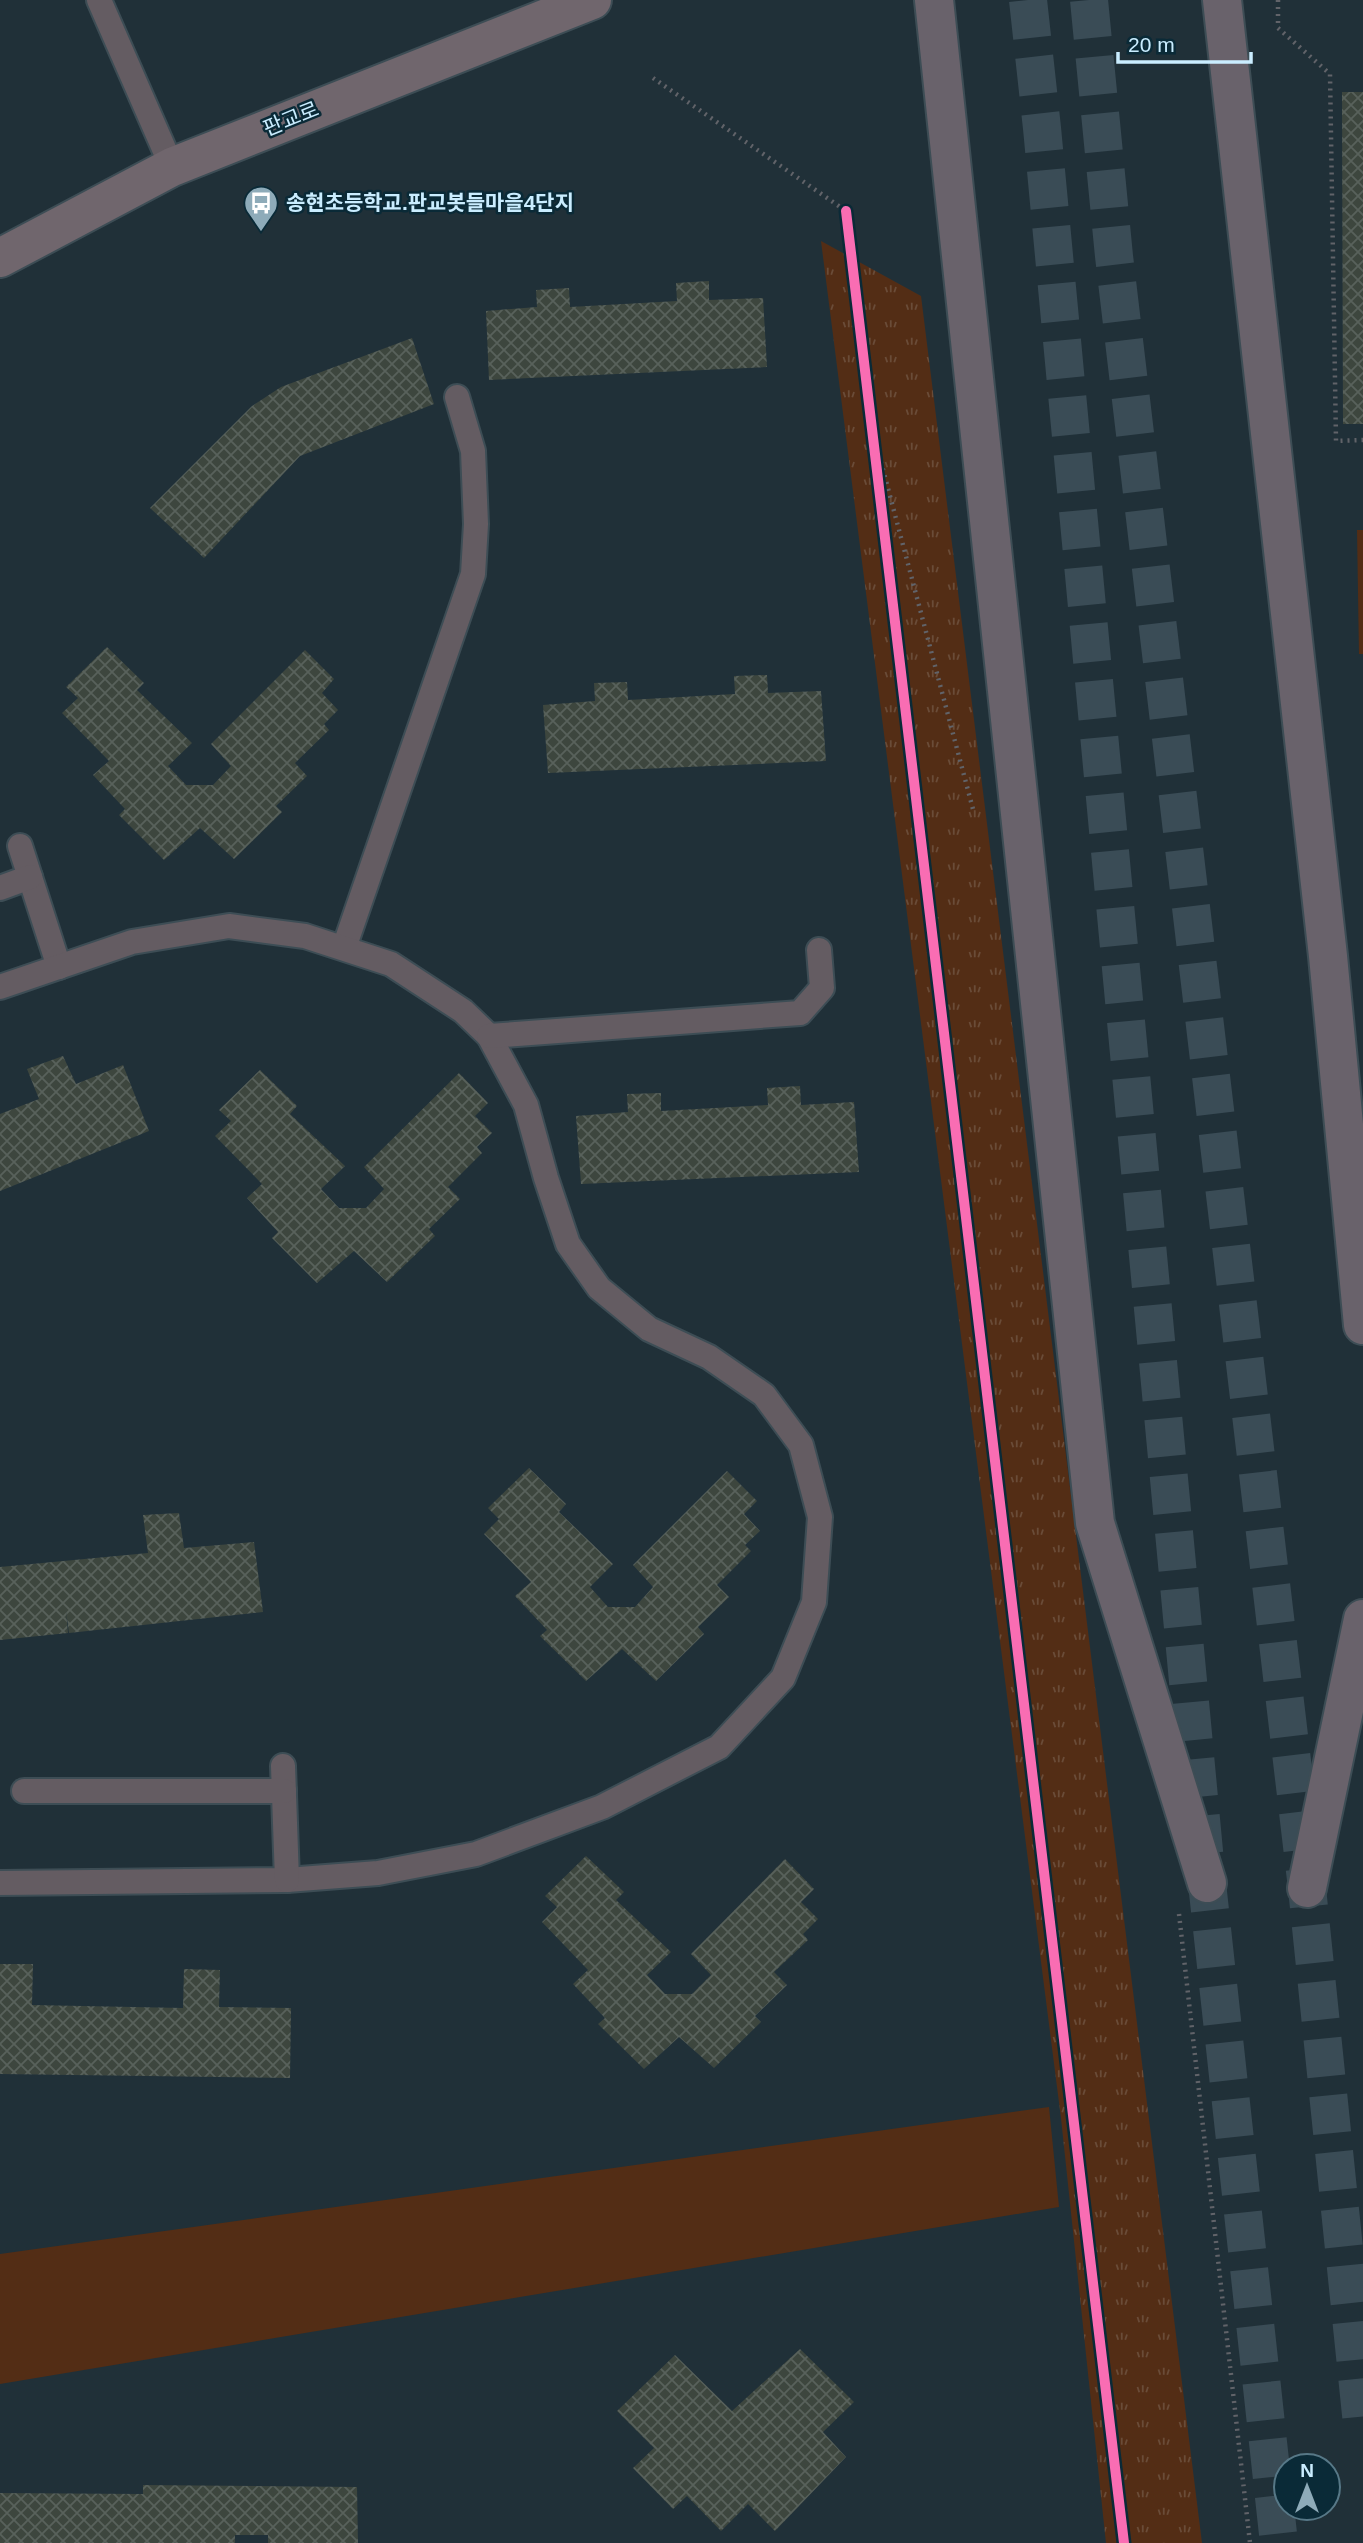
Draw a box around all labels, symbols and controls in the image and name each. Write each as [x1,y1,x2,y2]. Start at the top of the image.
scale bar [1118,21,1251,65]
text: 20 m [1128,33,1175,56]
street label: 판교로 [260,97,322,140]
bus stop icon: 송현초등학교.판교봇들마을4단지 [242,184,280,233]
place label: 송현초등학교.판교봇들마을4단지 [286,191,574,214]
north arrow [1272,2452,1342,2522]
text: N [1300,2460,1314,2481]

